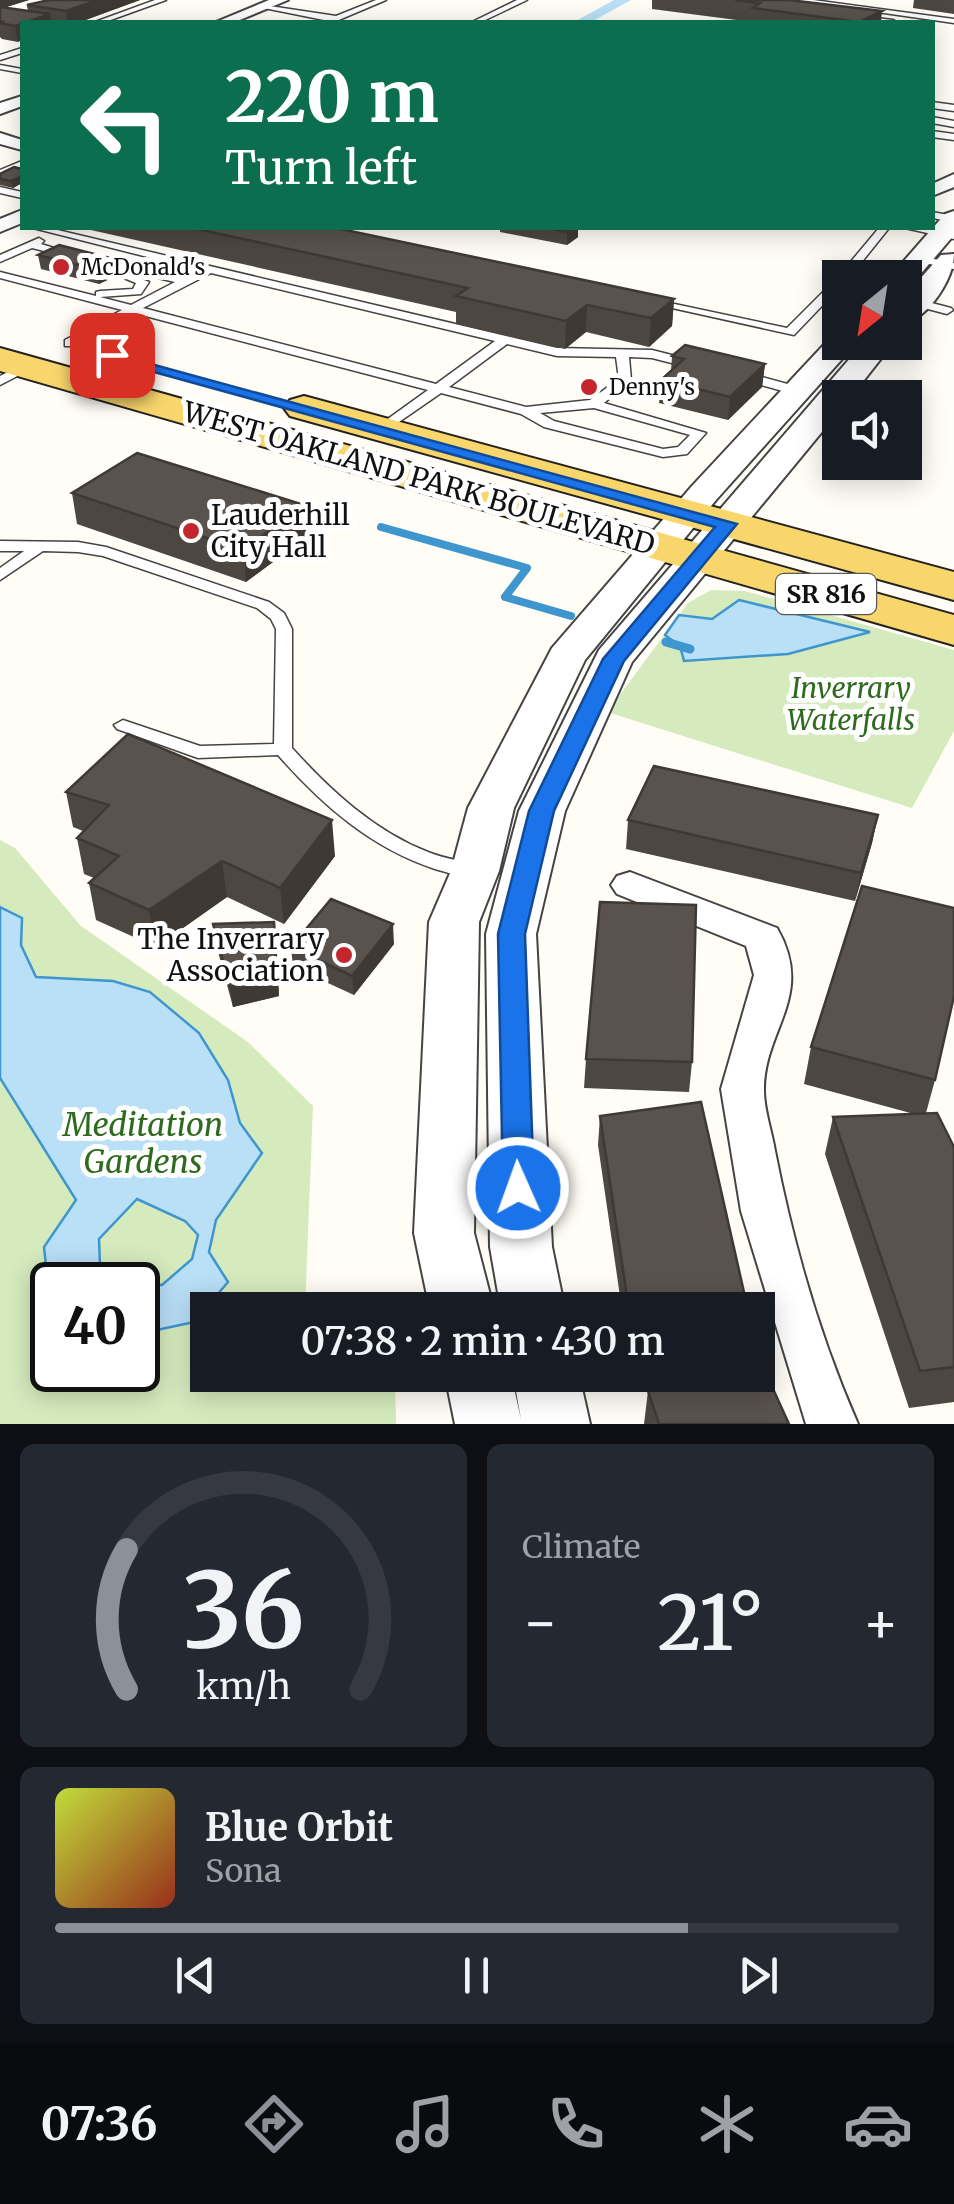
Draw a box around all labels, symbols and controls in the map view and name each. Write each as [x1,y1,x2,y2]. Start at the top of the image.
text: 220 m [225,53,439,141]
icon: left [60,60,190,190]
text: Turn left [225,140,417,196]
place label: McDonald's [81,253,205,281]
marker: McDonald's [50,256,72,278]
north arrow [822,260,922,360]
map controls [822,260,922,480]
pin [70,313,155,398]
icon: arrive [85,328,140,383]
place label: Denny's [609,373,695,401]
marker: Denny's [578,376,600,398]
button: sound [822,380,922,480]
street label: WEST OAKLAND PARK BOULEVARD [178,393,659,563]
place label: Lauderhill City Hall [211,497,350,565]
marker: Lauderhill City Hall [180,520,202,542]
road number: SR 816 [776,574,876,614]
park label: Inverrary Waterfalls [787,670,915,738]
place label: The Inverrary Association [137,921,325,989]
marker: The Inverrary Association [333,944,355,966]
park label: Meditation Gardens [61,1105,223,1182]
position arrow [466,1136,570,1240]
speed limit sign: 40 [30,1262,160,1392]
text: 07:38 · 2 min · 430 m [300,1318,665,1365]
text: Climate [522,1527,640,1567]
text: 36 [182,1545,305,1675]
text: 21° [657,1576,764,1670]
text: − [522,1588,559,1657]
text: + [862,1588,899,1657]
text: km/h [196,1664,291,1709]
text: Blue Orbit [205,1804,393,1851]
text: Sona [205,1851,281,1891]
icon: previous [168,1948,223,2003]
icon: pause [449,1948,504,2003]
icon: next [731,1948,786,2003]
icon: directions [239,2089,309,2159]
icon: music [390,2089,460,2159]
icon: phone [541,2089,611,2159]
icon: climate [692,2089,762,2159]
icon: car [843,2089,913,2159]
text: 07:36 [41,2096,157,2152]

